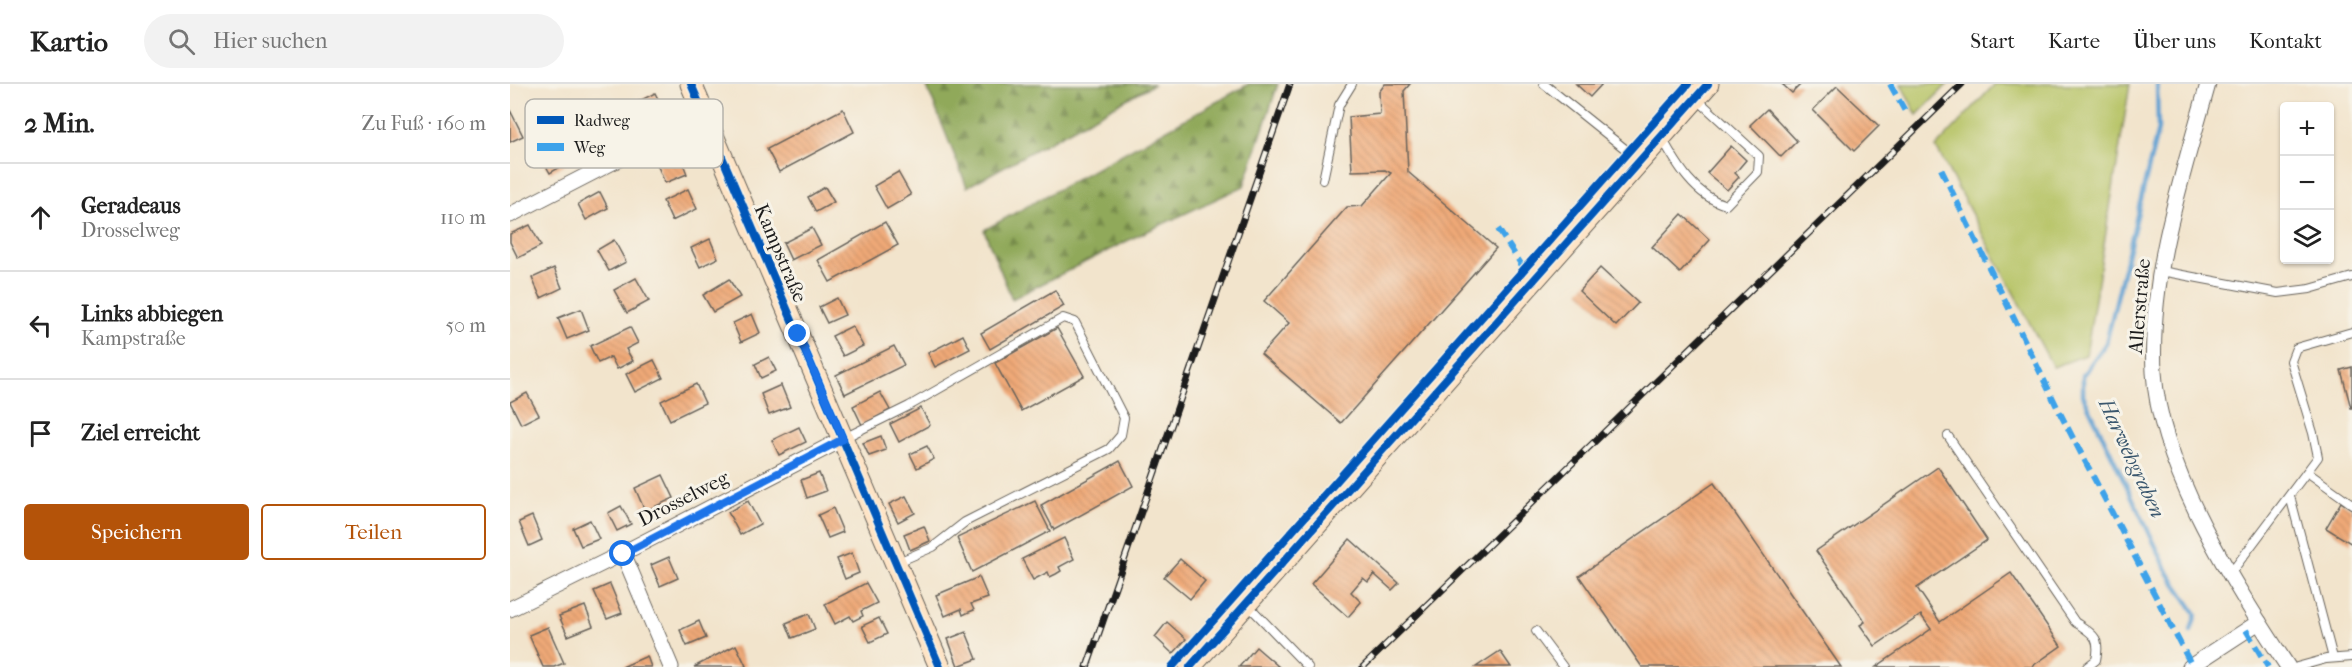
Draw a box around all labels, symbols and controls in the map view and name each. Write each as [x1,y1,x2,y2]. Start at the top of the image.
search box [144,14,564,68]
text: Kartio [30,25,108,58]
icon: search [165,25,198,58]
text: Hier suchen [213,28,328,54]
text: Start [1970,29,2015,53]
text: Karte [2048,29,2100,53]
text: Über uns [2133,29,2216,53]
text: Kontakt [2249,29,2322,53]
legend [525,99,723,168]
map controls [2280,102,2334,264]
button: + [2280,102,2334,156]
text: 2 Min. [24,108,95,139]
text: Radweg [574,111,630,130]
text: Zu Fuß · 160 m [361,112,486,135]
text: Weg [573,138,606,157]
button: − [2280,156,2334,210]
text: Geradeaus [81,193,181,219]
icon: ahead [24,201,57,234]
street label: Kampstraße [750,201,812,306]
text: 110 m [440,206,486,229]
button: layers [2280,210,2334,264]
text: Drosselweg [81,219,180,242]
street label: Allerstraße [2124,257,2155,356]
text: Links abbiegen [81,301,223,327]
icon: left [24,309,57,342]
text: 50 m [445,314,486,337]
route end [784,320,810,346]
text: Kampstraße [81,327,186,350]
water label: Harwehgraben [2093,394,2170,522]
icon: arrive [24,417,57,450]
text: Ziel erreicht [81,420,200,446]
street label: Drosselweg [634,466,733,531]
button: Speichern [24,504,249,560]
button: Teilen [261,504,486,560]
route start [609,540,635,566]

